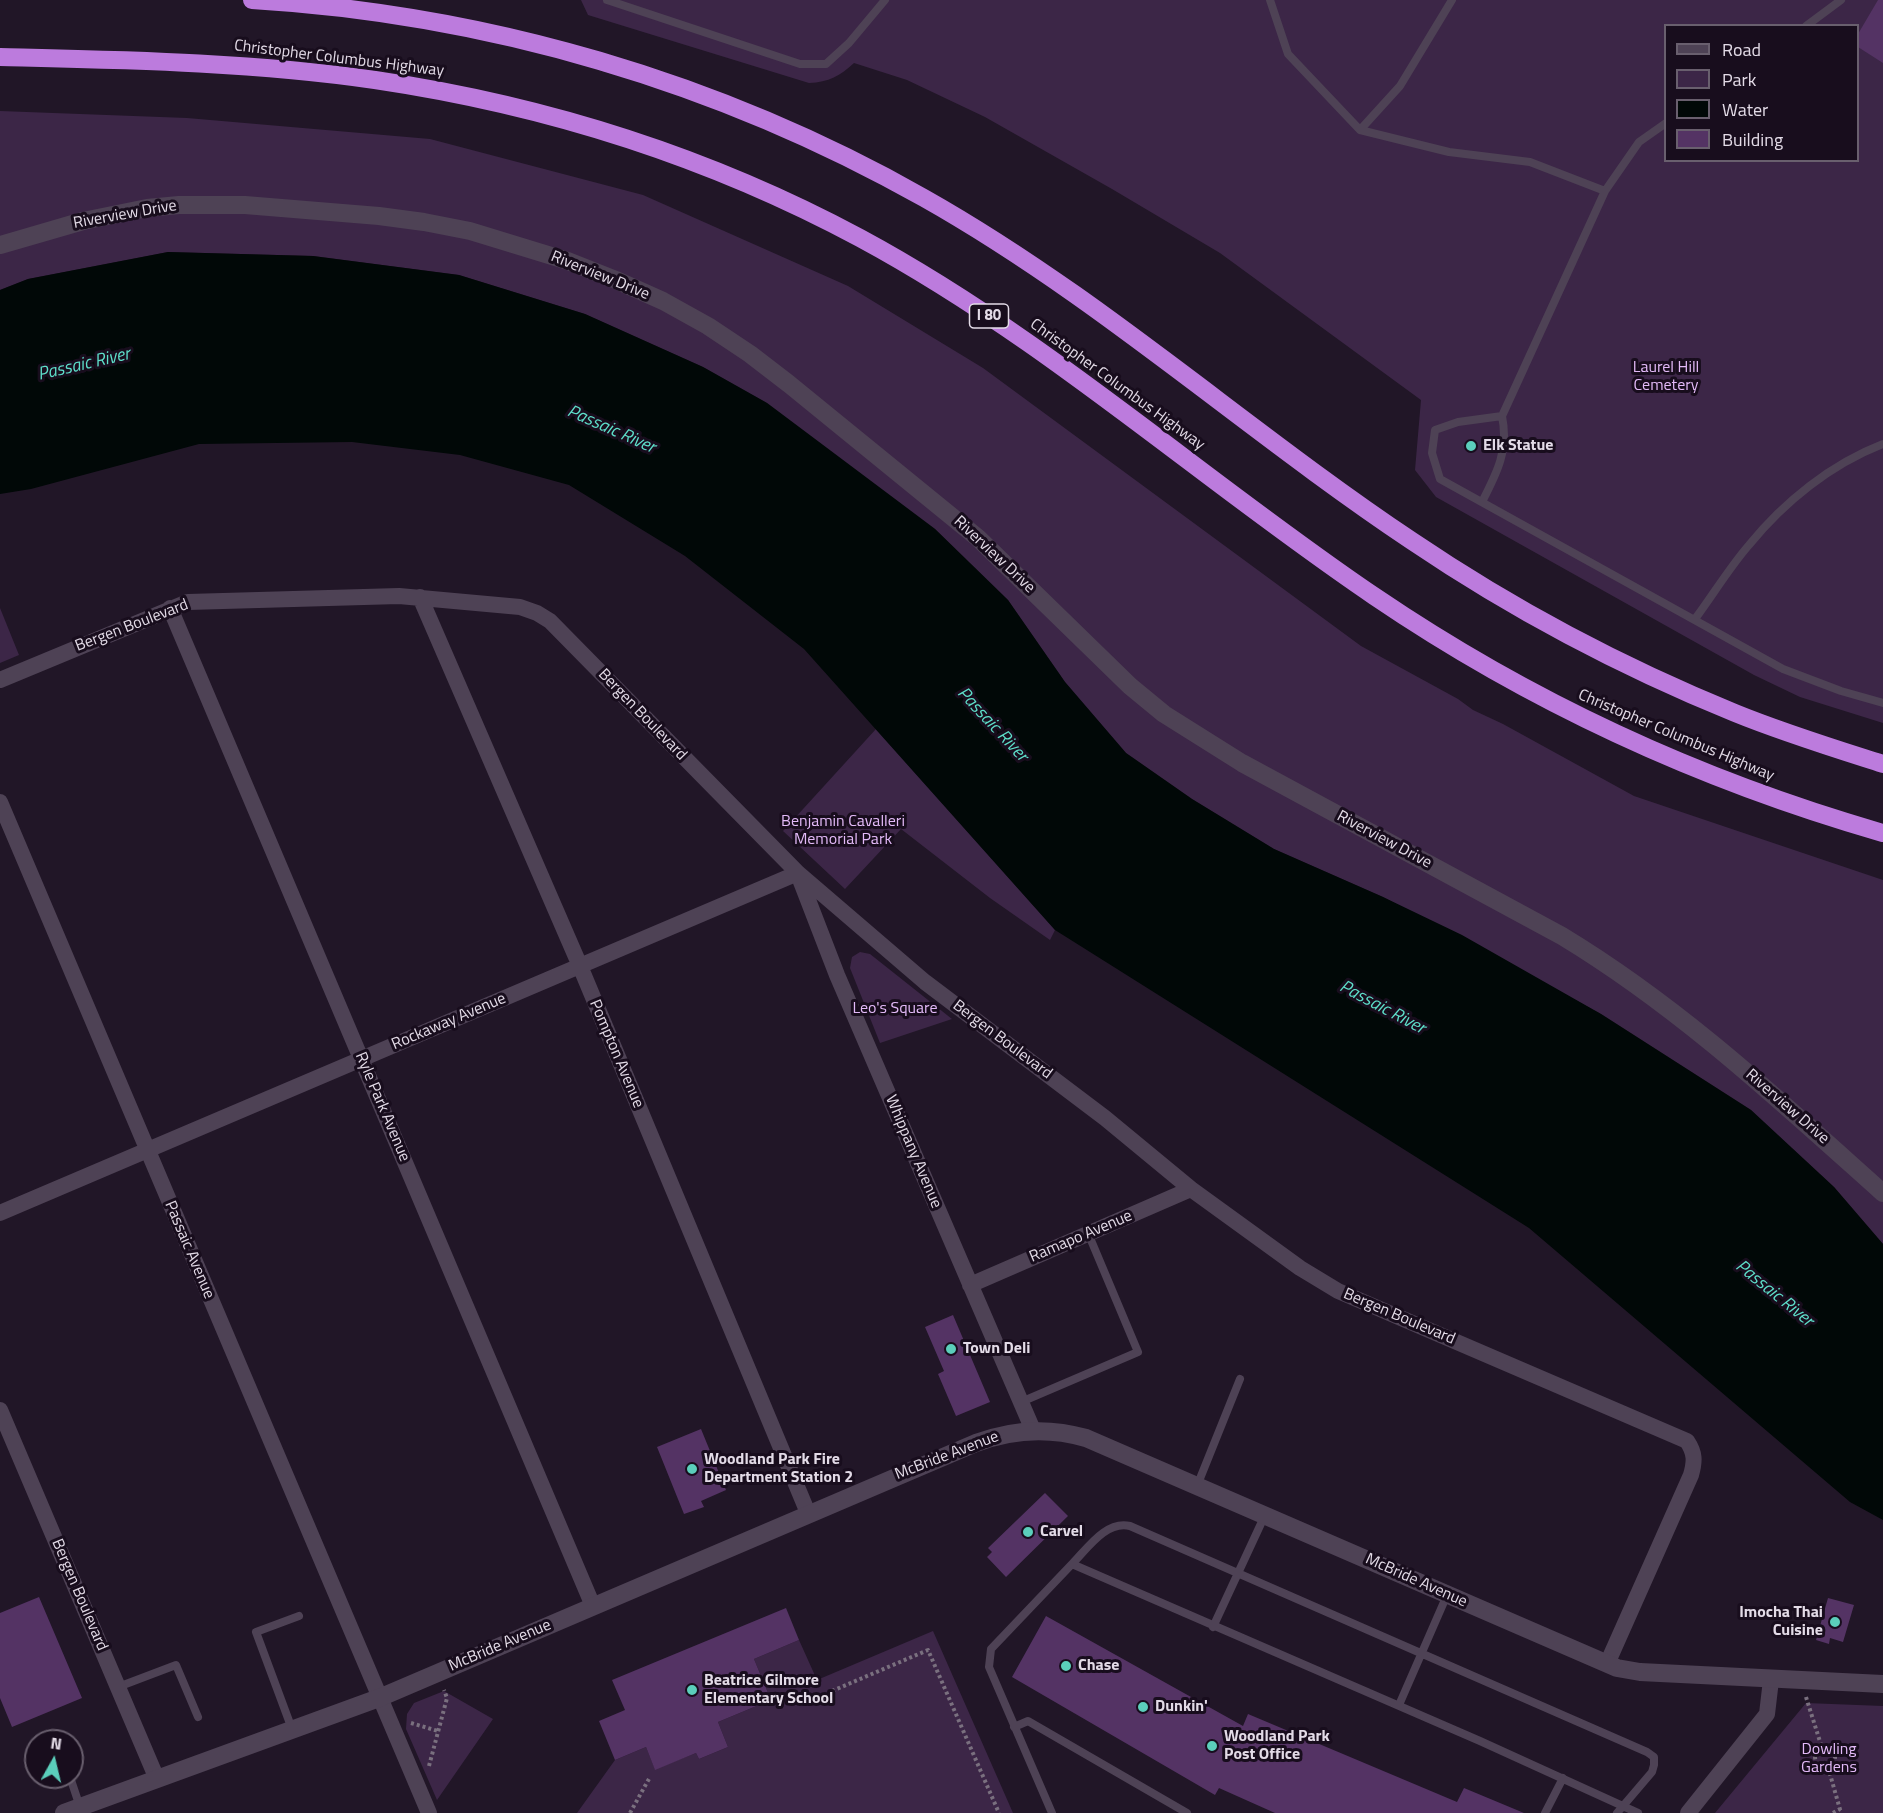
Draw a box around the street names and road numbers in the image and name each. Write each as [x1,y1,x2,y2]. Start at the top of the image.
street label: Christopher Columbus Highway [233,37,445,81]
street label: Riverview Drive [72,196,178,234]
street label: Riverview Drive [548,248,652,304]
road number: I 80 [970,304,1008,328]
street label: Christopher Columbus Highway [1026,315,1208,455]
street label: Riverview Drive [949,512,1039,598]
street label: Bergen Boulevard [73,596,191,656]
street label: Bergen Boulevard [594,665,690,765]
street label: Christopher Columbus Highway [1575,686,1777,786]
street label: Riverview Drive [1333,807,1435,873]
street label: Rockaway Avenue [389,989,509,1055]
street label: Bergen Boulevard [948,996,1056,1084]
street label: Pompton Avenue [585,997,647,1111]
street label: Ryle Park Avenue [350,1049,414,1165]
street label: Riverview Drive [1741,1065,1833,1149]
street label: Whippany Avenue [881,1093,945,1211]
street label: Passaic Avenue [160,1198,218,1302]
street label: Ramapo Avenue [1027,1207,1135,1267]
street label: Bergen Boulevard [1340,1285,1458,1349]
street label: McBride Avenue [893,1427,1001,1485]
street label: Bergen Boulevard [47,1536,111,1654]
street label: McBride Avenue [1362,1550,1470,1612]
street label: McBride Avenue [446,1616,554,1676]

